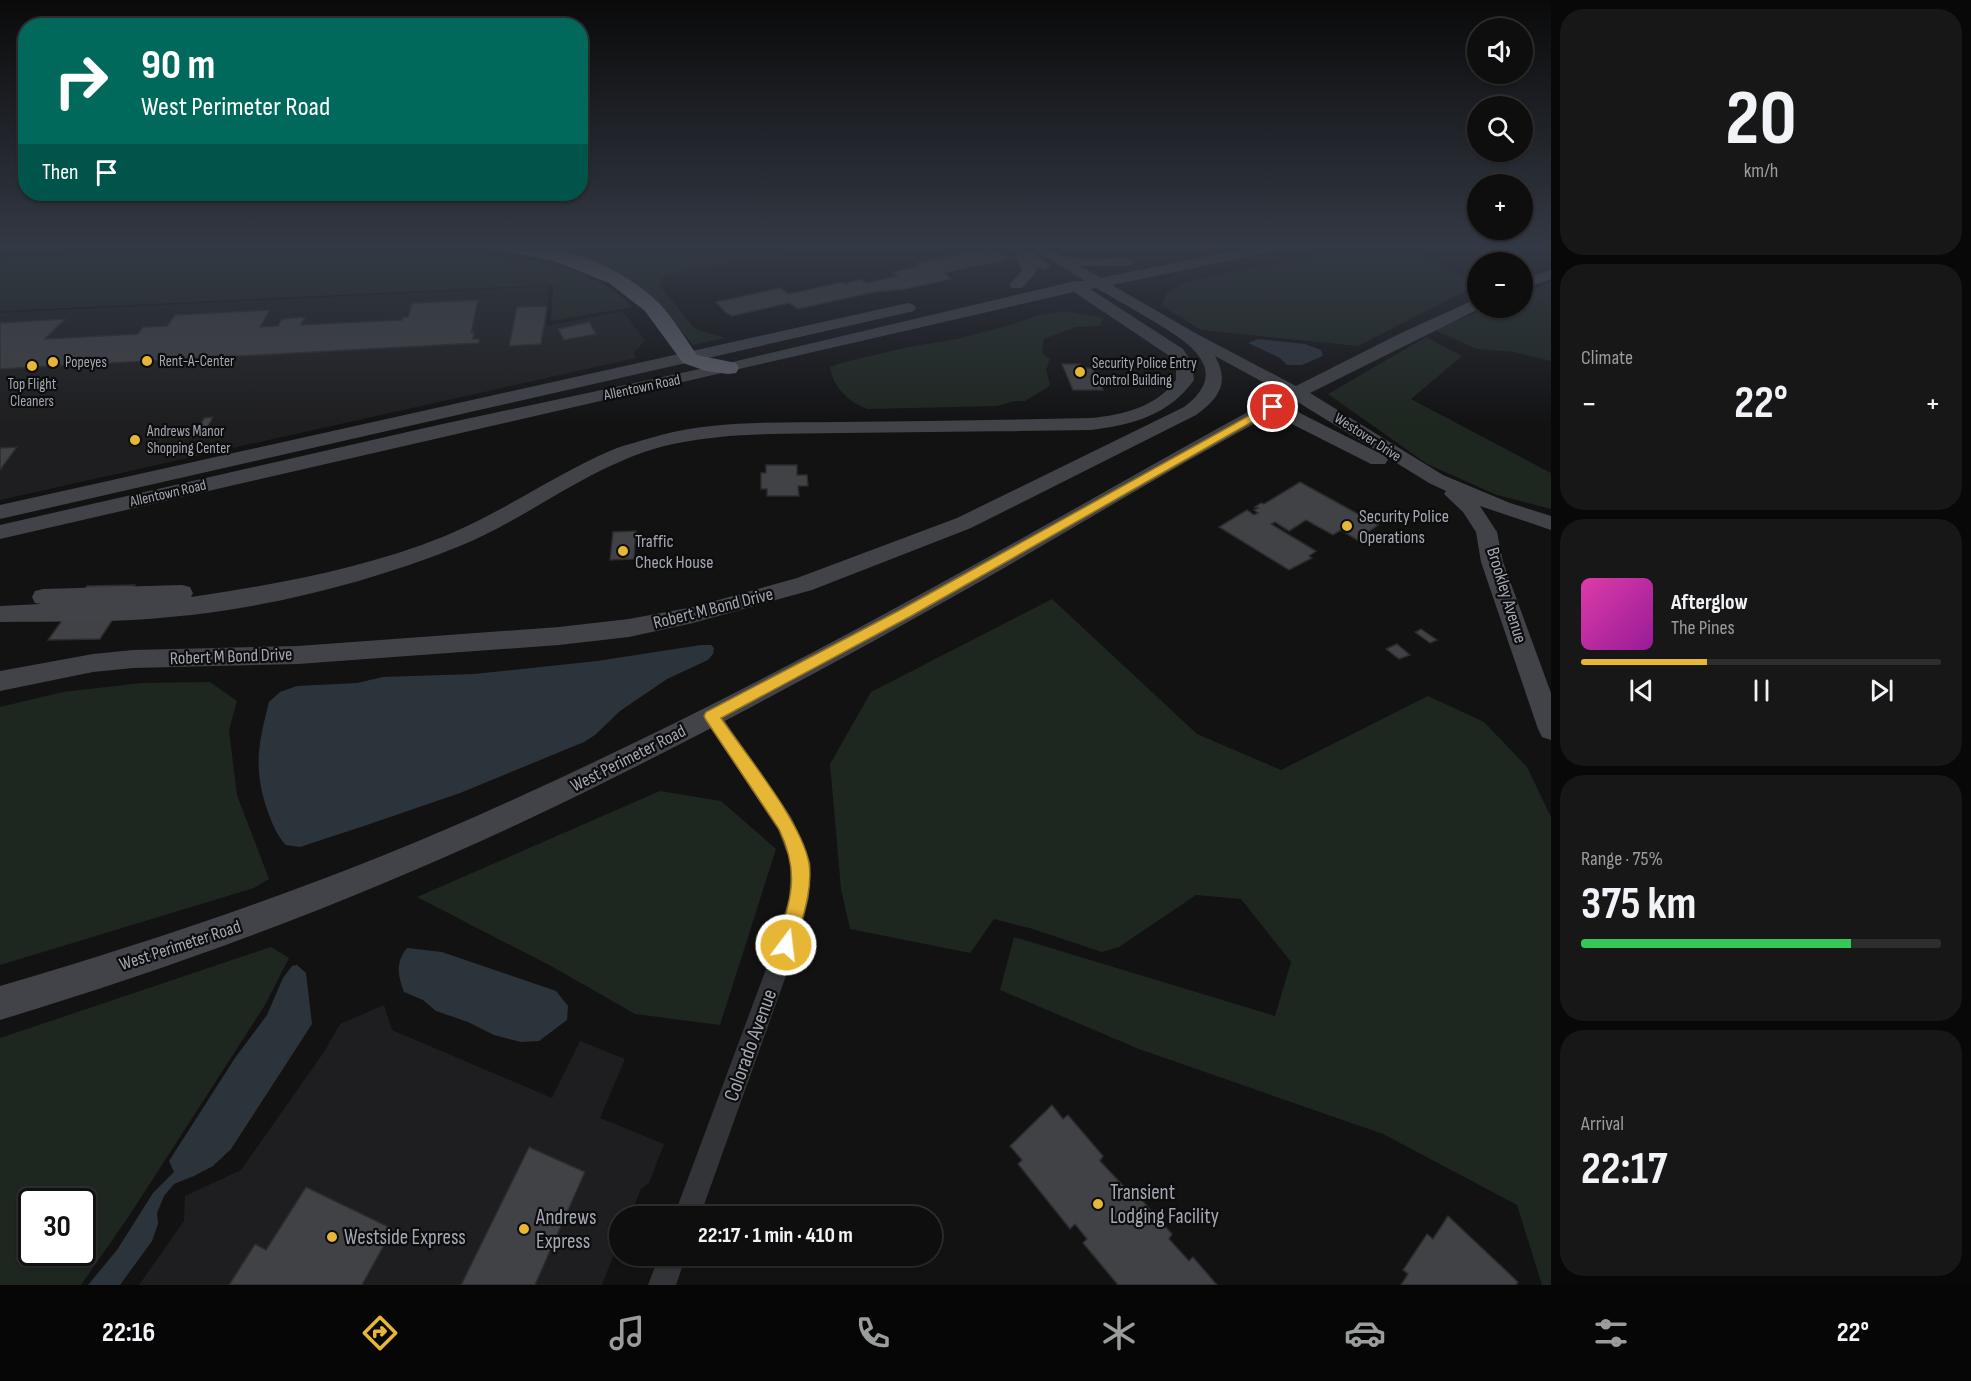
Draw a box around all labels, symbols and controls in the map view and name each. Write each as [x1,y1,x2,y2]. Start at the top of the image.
map controls [1467,18,1533,318]
button: sound [1467,18,1533,84]
text: 90 m [141,40,215,91]
icon: right [42,42,120,120]
text: 20 [1725,73,1797,166]
text: West Perimeter Road [141,91,330,123]
button: search [1467,96,1533,162]
icon: arrive [90,156,123,189]
text: Then [42,159,78,186]
text: km/h [1744,159,1778,183]
button: + [1467,174,1533,240]
button: − [1467,252,1533,318]
text: Climate [1581,346,1633,370]
place label: Rent-A-Center [159,352,235,371]
place label: Popeyes [65,353,107,372]
marker: Rent-A-Center [140,354,154,368]
place label: Security Police Entry Control Building [1092,354,1197,390]
marker: Popeyes [46,355,60,369]
marker: Top Flight Cleaners [25,359,39,373]
marker: Security Police Entry Control Building [1073,365,1087,379]
street label: Allentown Road [601,370,682,405]
place label: Top Flight Cleaners [8,375,57,411]
text: 22° [1734,376,1788,431]
pin [1247,381,1298,432]
text: − [1581,384,1597,424]
text: + [1925,384,1941,424]
icon: arrive [1256,390,1289,423]
street label: Westover Drive [1331,409,1405,466]
place label: Andrews Manor Shopping Center [146,422,231,458]
marker: Andrews Manor Shopping Center [128,433,142,447]
street label: Allentown Road [127,476,208,512]
place label: Security Police Operations [1359,506,1449,548]
marker: Security Police Operations [1340,519,1354,533]
place label: Traffic Check House [635,531,713,573]
marker: Traffic Check House [616,544,630,558]
street label: Brookley Avenue [1482,545,1531,646]
street label: Robert M Bond Drive [651,583,775,633]
text: Afterglow [1671,589,1748,616]
text: The Pines [1671,616,1735,640]
street label: Robert M Bond Drive [169,644,293,669]
icon: previous [1625,674,1658,707]
icon: pause [1745,674,1778,707]
icon: next [1865,674,1898,707]
street label: West Perimeter Road [567,720,689,796]
text: Range · 75% [1581,847,1663,871]
text: 375 km [1581,877,1696,932]
position arrow [754,913,818,977]
street label: West Perimeter Road [117,916,243,975]
street label: Colorado Avenue [719,986,782,1105]
text: Arrival [1581,1112,1624,1136]
text: 22:17 [1581,1142,1667,1197]
place label: Transient Lodging Facility [1110,1180,1219,1229]
speed limit sign: 30 [18,1188,96,1266]
marker: Transient Lodging Facility [1091,1197,1105,1211]
place label: Andrews Express [535,1205,597,1254]
marker: Andrews Express [517,1222,531,1236]
text: 22:17 · 1 min · 410 m [698,1222,853,1249]
place label: Westside Express [344,1225,466,1250]
marker: Westside Express [325,1230,339,1244]
icon: directions [359,1312,401,1354]
icon: music [606,1312,648,1354]
icon: phone [852,1312,894,1354]
icon: climate [1098,1312,1140,1354]
icon: car [1344,1312,1386,1354]
icon: filters [1590,1312,1632,1354]
text: 22:16 [102,1317,155,1349]
text: 22° [1837,1317,1869,1349]

